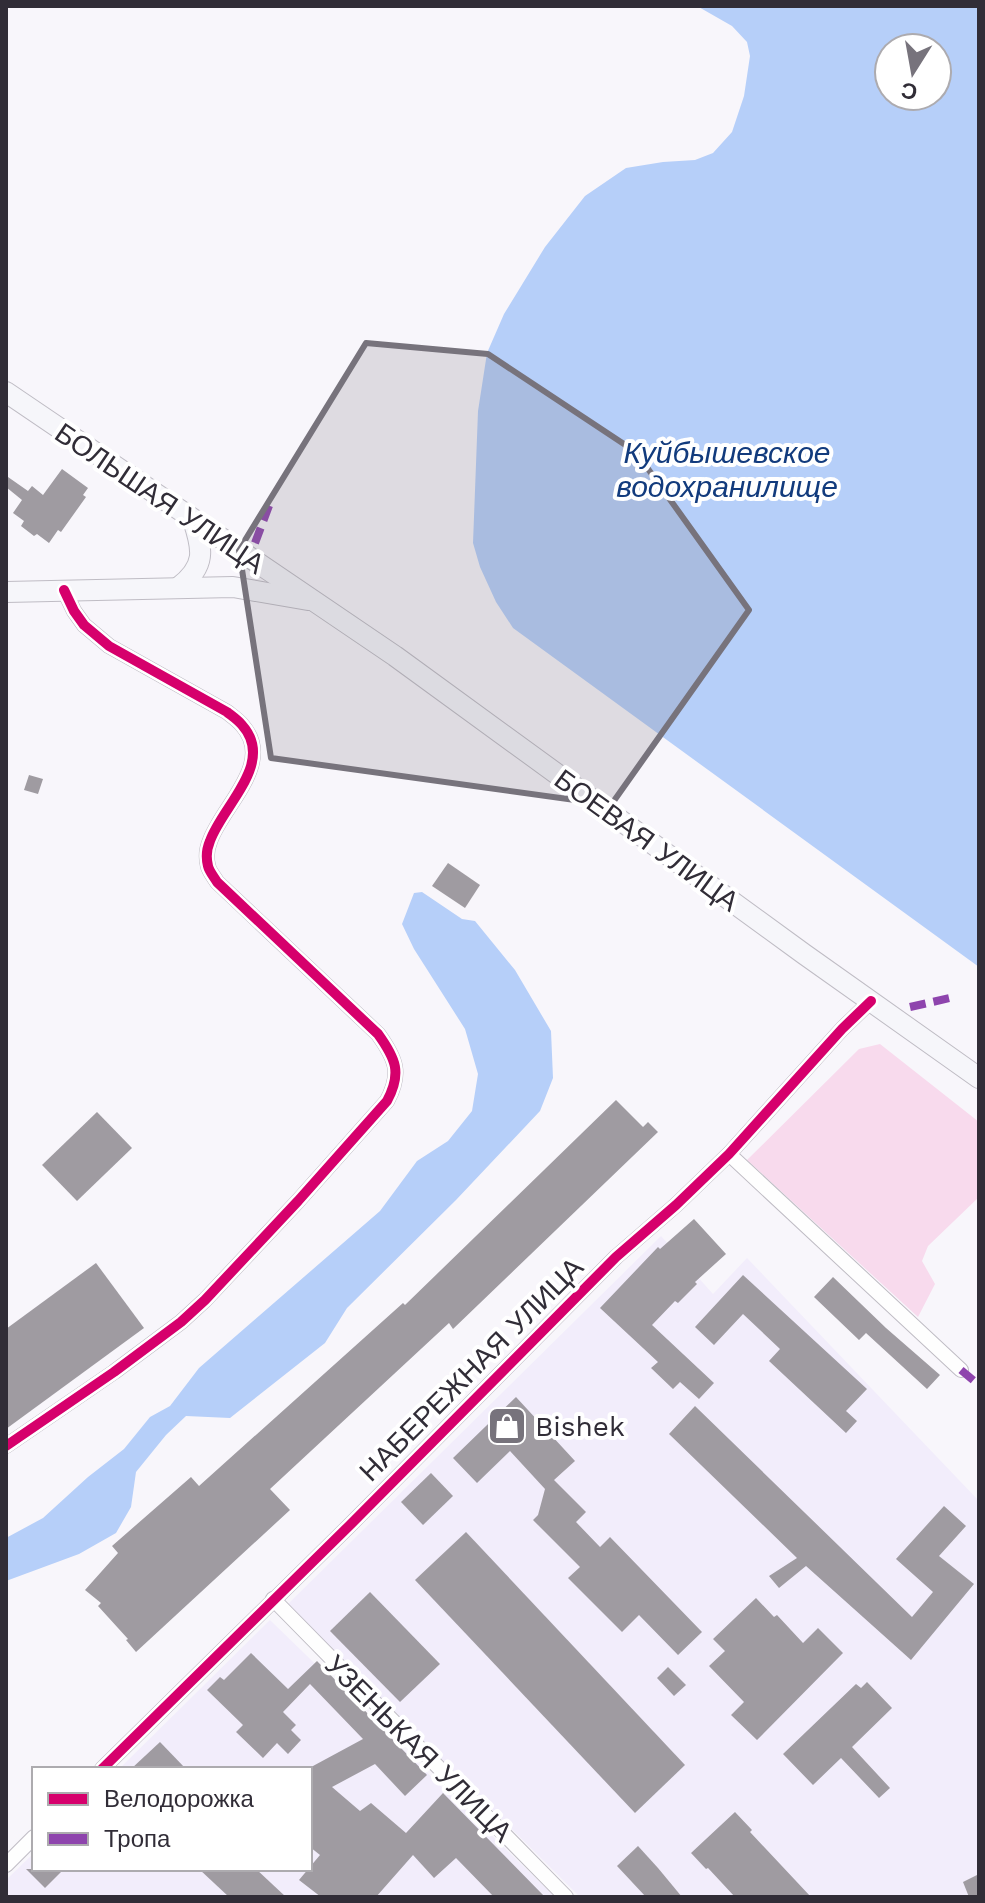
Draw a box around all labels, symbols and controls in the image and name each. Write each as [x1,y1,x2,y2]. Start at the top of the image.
north arrow [873,32,953,112]
text: С [899,77,919,105]
street label: БОЛЬШАЯ УЛИЦА [49,416,271,581]
water label: Куйбышевское водохранилище [616,435,838,504]
street label: БОЕВАЯ УЛИЦА [548,763,745,918]
street label: НАБЕРЕЖНАЯ УЛИЦА [353,1250,590,1488]
shop icon: Bishek [486,1405,528,1447]
place label: Bishek [535,1410,625,1443]
street label: УЗЕНЬКАЯ УЛИЦА [318,1648,519,1849]
legend [32,1767,312,1871]
text: Велодорожка [104,1785,255,1813]
text: Тропа [104,1825,171,1853]

